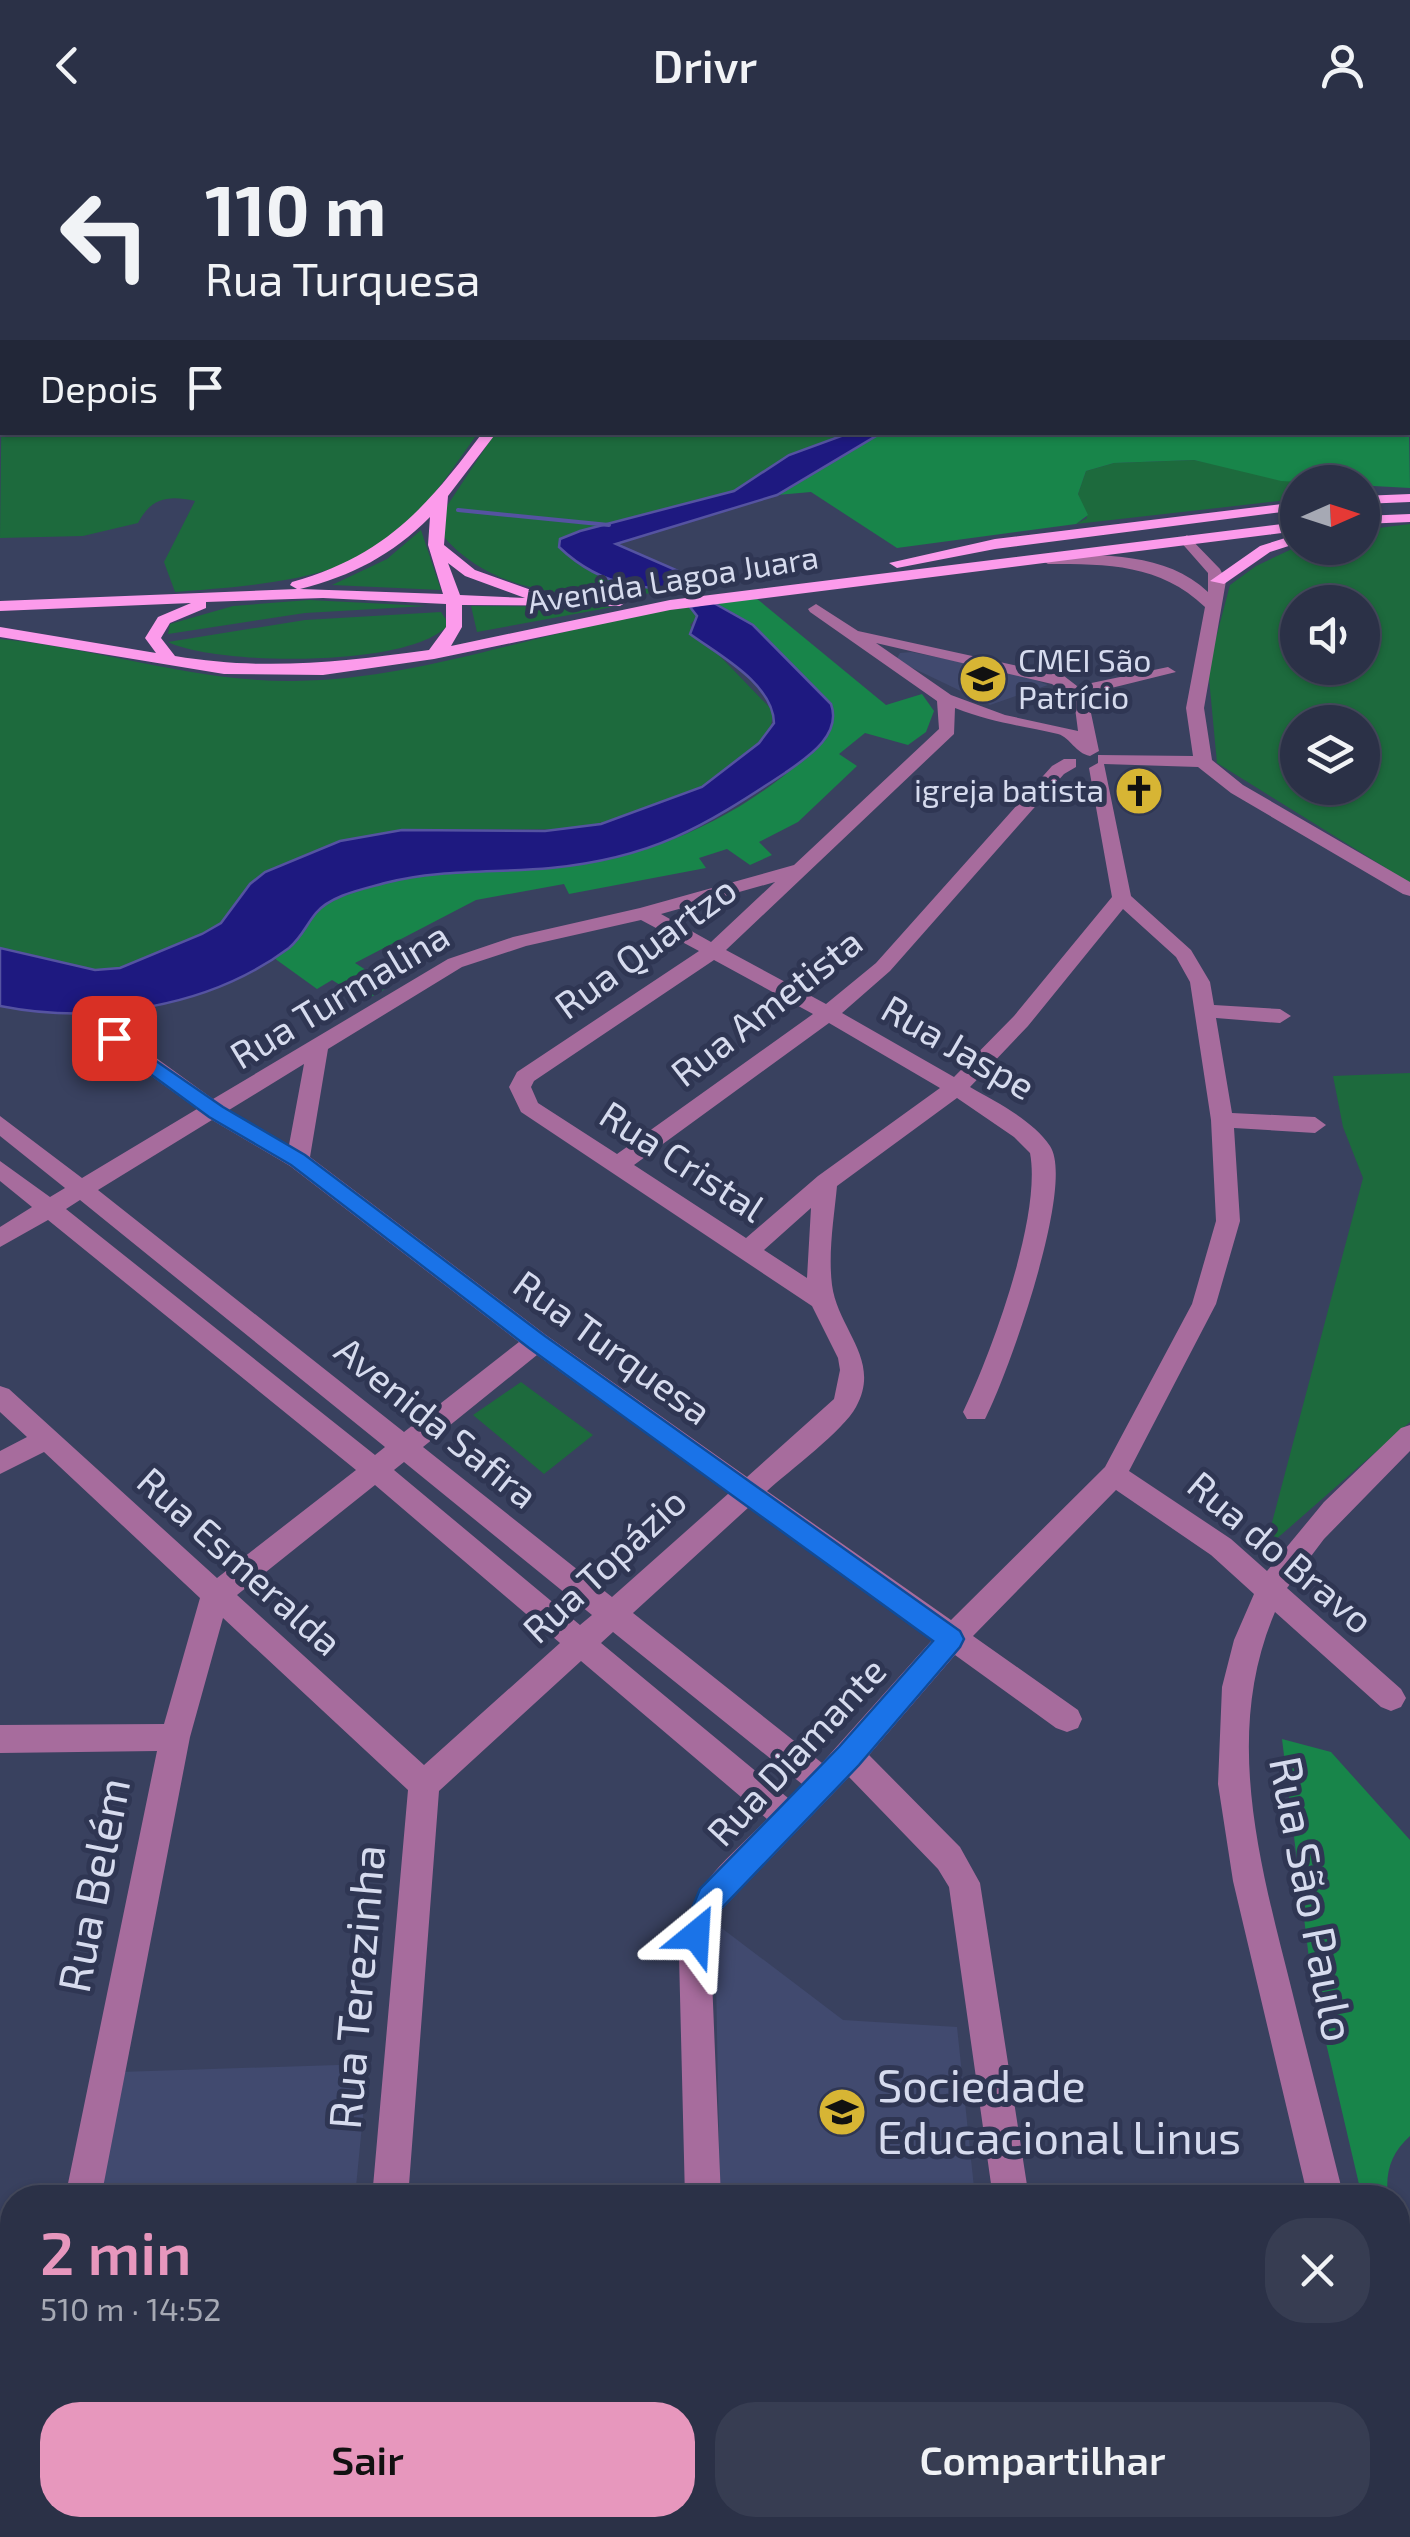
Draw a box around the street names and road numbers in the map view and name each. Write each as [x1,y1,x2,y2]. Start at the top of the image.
street label: Avenida Lagoa Juara [525,536,821,620]
street label: Rua Quartzo [545,865,745,1028]
street label: Rua Turmalina [221,911,457,1078]
street label: Rua Ametista [661,918,870,1095]
street label: Rua Jaspe [874,984,1044,1109]
street label: Rua Cristal [592,1090,774,1230]
street label: Rua Turquesa [506,1259,721,1433]
street label: Avenida Safira [327,1326,548,1517]
street label: Rua Esmeralda [129,1457,352,1664]
street label: Rua do Bravo [1179,1461,1383,1642]
street label: Rua Topázio [513,1477,695,1652]
street label: Rua Diamante [696,1647,895,1854]
street label: Rua São Paulo [1260,1751,1368,2046]
street label: Rua Belém [45,1773,139,1996]
street label: Rua Terezinha [316,1842,394,2131]

